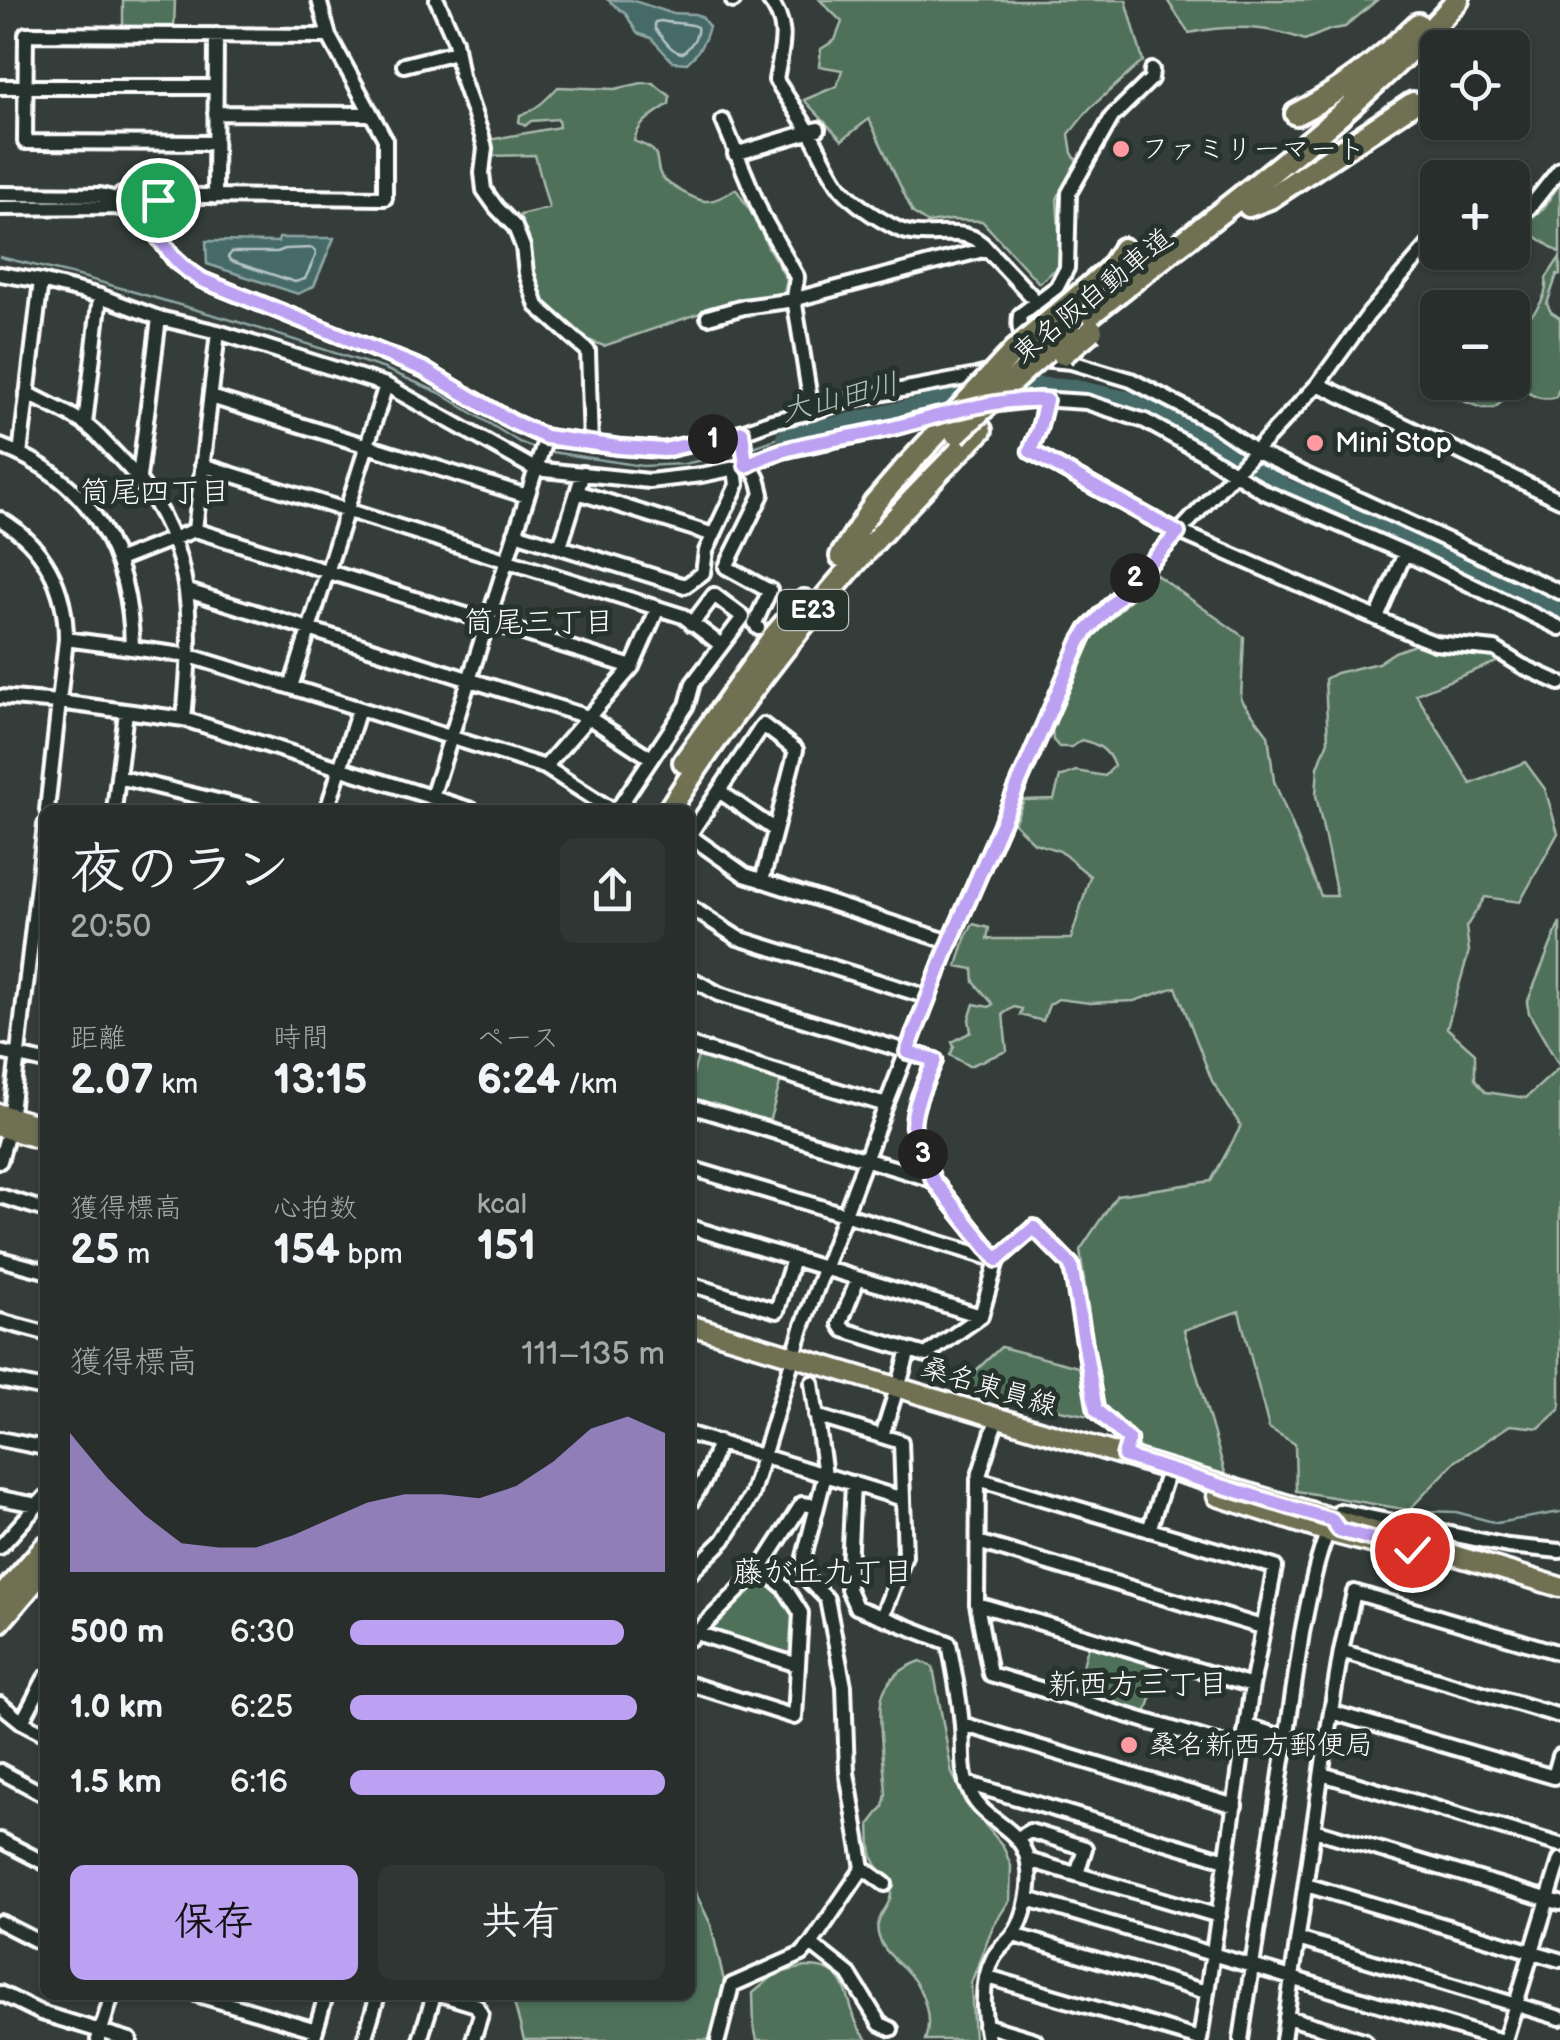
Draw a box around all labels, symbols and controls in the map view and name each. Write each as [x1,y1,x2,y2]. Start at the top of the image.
map controls [1420,30,1530,400]
button: locate [1420,30,1530,140]
place label: ファミリーマート [1141,133,1366,166]
marker: ファミリーマート [1110,138,1132,160]
pin [116,158,201,243]
button: + [1420,160,1530,270]
icon: arrive [131,173,186,228]
street label: 東名阪自動車道 [1006,221,1180,371]
button: − [1420,290,1530,400]
water label: 大山田川 [777,366,903,430]
pin: 1 [688,414,738,464]
text: 1 [707,422,719,455]
place label: Mini Stop [1335,427,1452,460]
marker: Mini Stop [1304,432,1326,454]
district label: 筒尾四丁目 [80,475,230,511]
pin: 2 [1110,553,1160,603]
text: 2 [1127,561,1143,594]
road number: E23 [778,590,848,630]
district label: 筒尾三丁目 [464,605,614,641]
text: 夜のラン [70,837,290,904]
button: share [560,838,665,943]
text: 20:50 [70,908,151,947]
text: 距離 [70,1022,126,1055]
text: 時間 [273,1022,329,1055]
text: ペース [477,1022,559,1055]
text: 2.07 [70,1055,154,1106]
text: 13:15 [273,1055,368,1106]
text: 6:24 [477,1055,560,1106]
text: km [154,1068,198,1101]
text: /km [560,1068,618,1101]
pin: 3 [898,1129,948,1179]
text: 3 [915,1137,931,1170]
text: kcal [477,1188,527,1221]
text: 獲得標高 [70,1192,182,1225]
text: 心拍数 [273,1192,357,1225]
text: 151 [477,1221,536,1272]
text: 25 [70,1225,119,1276]
text: 154 [273,1225,340,1276]
text: m [119,1238,150,1271]
text: bpm [340,1238,403,1271]
text: 111–135 m [521,1335,665,1374]
text: 獲得標高 [70,1343,198,1382]
street label: 桑名東員線 [917,1351,1061,1423]
pin [1370,1508,1455,1593]
icon: check [1385,1523,1440,1578]
district label: 藤が丘九丁目 [733,1555,913,1591]
text: 500 m [70,1613,164,1652]
text: 6:30 [230,1613,295,1652]
district label: 新西方三丁目 [1048,1667,1228,1703]
text: 1.0 km [70,1688,163,1727]
text: 6:25 [230,1688,293,1727]
place label: 桑名新西方郵便局 [1149,1729,1373,1762]
marker: 桑名新西方郵便局 [1118,1734,1140,1756]
text: 1.5 km [70,1763,162,1802]
text: 6:16 [230,1763,288,1802]
button: 保存 [70,1865,358,1980]
button: 共有 [378,1865,665,1980]

